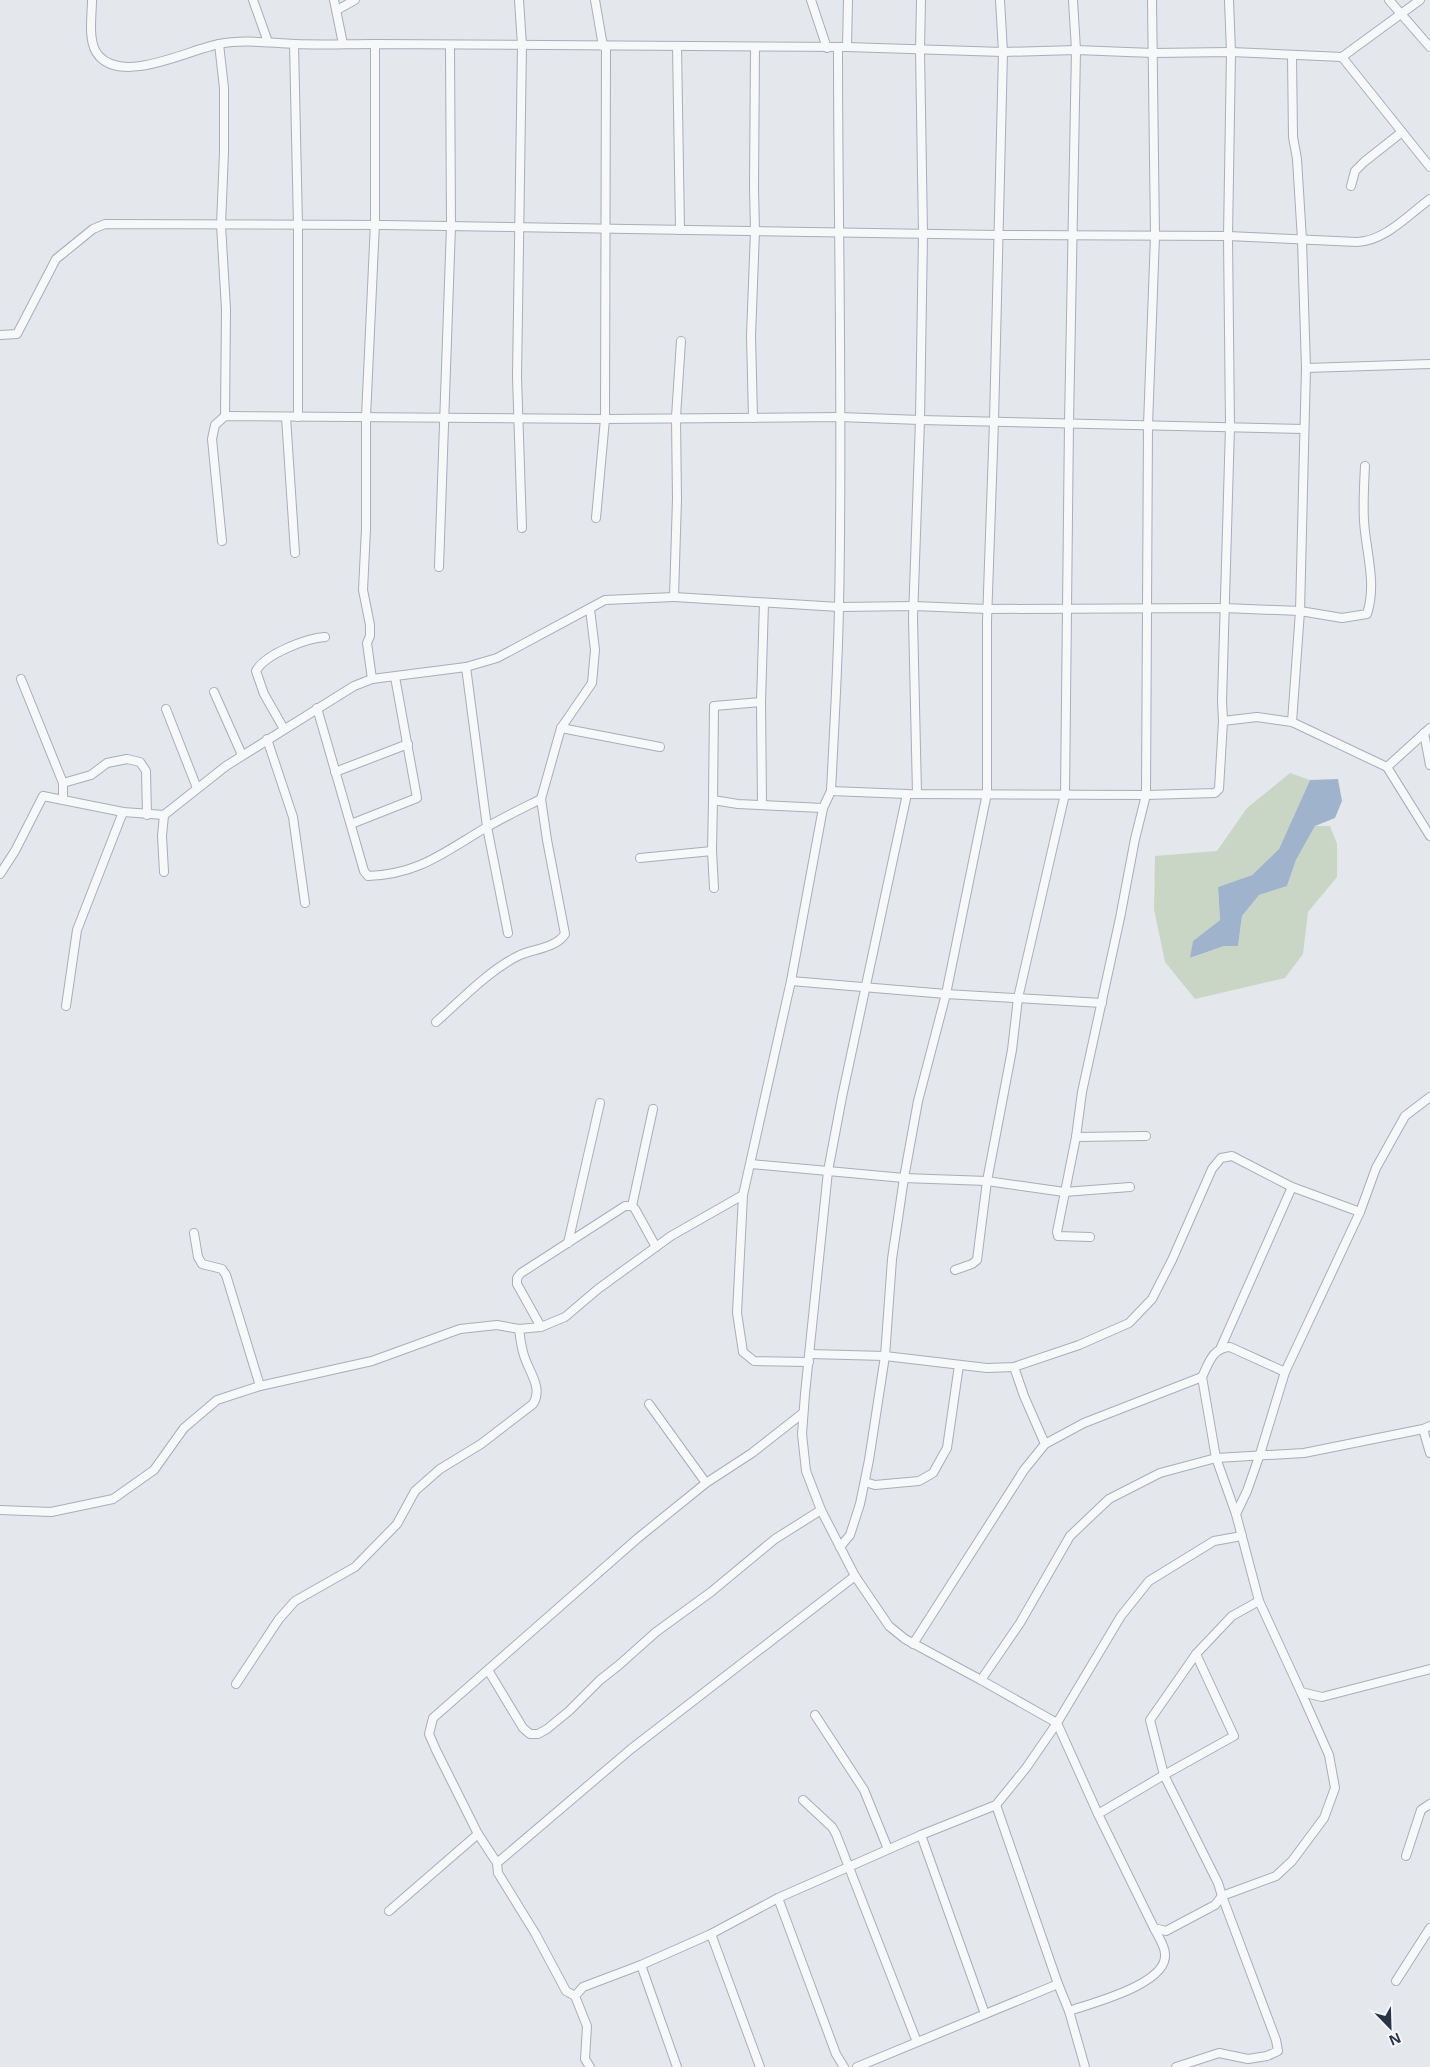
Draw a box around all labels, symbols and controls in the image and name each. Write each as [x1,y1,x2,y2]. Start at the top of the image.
north arrow [1365,2002,1415,2052]
text: N [1386,2028,1404,2050]

